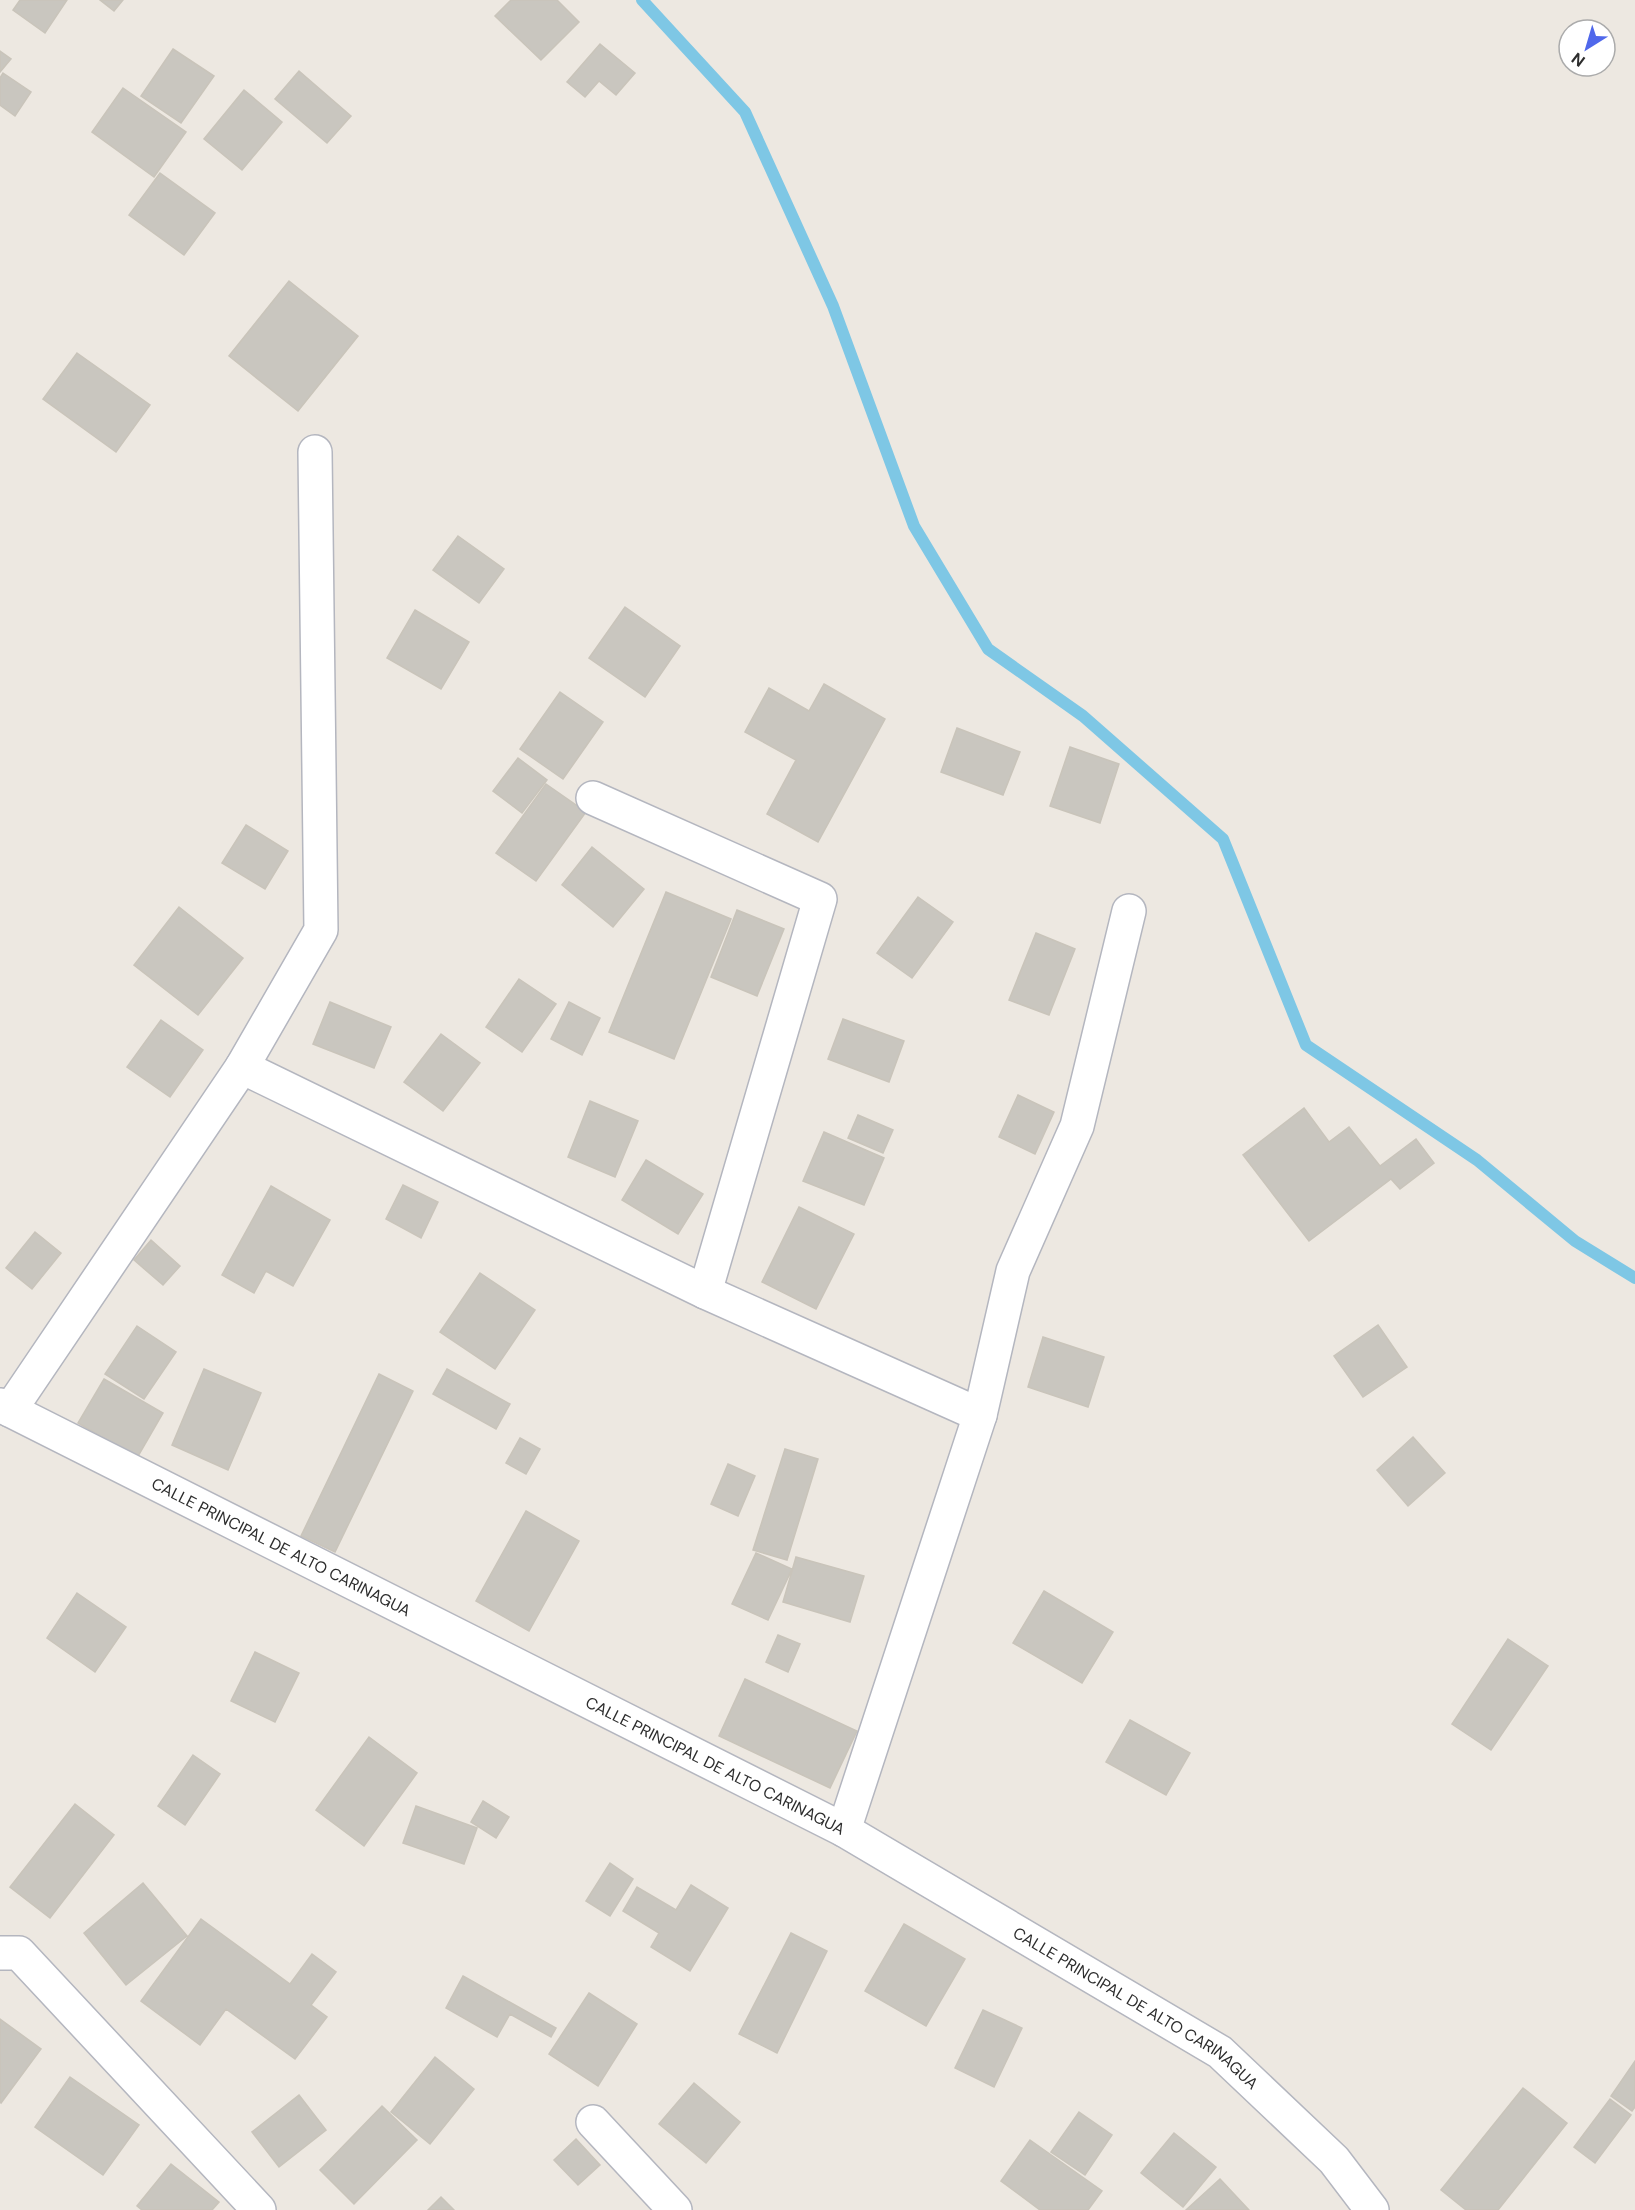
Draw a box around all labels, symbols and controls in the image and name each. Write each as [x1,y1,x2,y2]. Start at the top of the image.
north arrow [1557,18,1617,78]
text: N [1567,48,1589,71]
street label: CALLE PRINCIPAL DE ALTO CARINAGUA [148,1473,415,1621]
street label: CALLE PRINCIPAL DE ALTO CARINAGUA [582,1692,849,1840]
street label: CALLE PRINCIPAL DE ALTO CARINAGUA [1009,1922,1263,2094]

